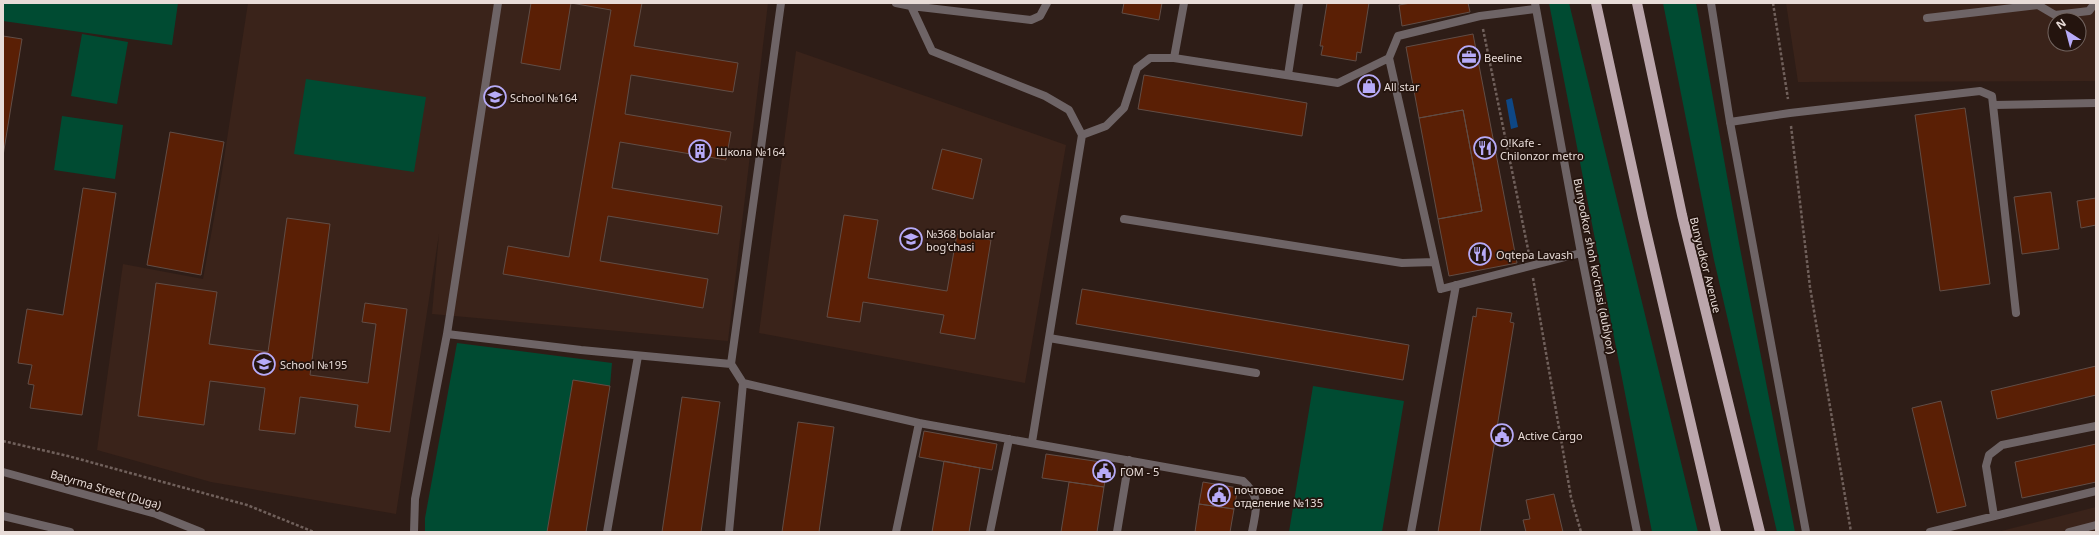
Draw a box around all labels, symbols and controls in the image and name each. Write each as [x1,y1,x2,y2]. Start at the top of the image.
north arrow [2047,12,2087,52]
text: N [2053,15,2069,32]
office icon: Beeline [1456,44,1482,70]
place label: Beeline [1484,50,1522,65]
shop icon: All star [1356,73,1382,99]
place label: All star [1384,79,1420,94]
school or university icon: School №164 [482,84,508,110]
place label: School №164 [510,90,578,105]
restaurant icon: O!Kafe - Chilonzor metro [1472,135,1498,161]
place label: O!Kafe - Chilonzor metro [1500,135,1584,163]
building icon: Школа №164 [687,138,713,164]
place label: Школа №164 [716,144,786,159]
street label: Bunyodkor shoh koʻchasi (dublyor) [1571,177,1619,355]
street label: Bunyudkor Avenue [1687,215,1725,315]
school or university icon: №368 bolalar bog'chasi [898,226,924,252]
place label: №368 bolalar bog'chasi [926,226,995,254]
restaurant icon: Oqtepa Lavash [1467,241,1493,267]
place label: Oqtepa Lavash [1496,247,1573,262]
school or university icon: School №195 [251,351,277,377]
place label: School №195 [280,357,347,372]
public building icon: Active Cargo [1489,422,1515,448]
place label: Active Cargo [1518,428,1583,443]
public building icon: ГОМ - 5 [1091,458,1117,484]
place label: ГОМ - 5 [1120,464,1159,479]
street label: Batyrma Street (Duga) [49,466,163,512]
public building icon: почтовое отделение №135 [1206,482,1232,508]
place label: почтовое отделение №135 [1234,482,1323,510]

